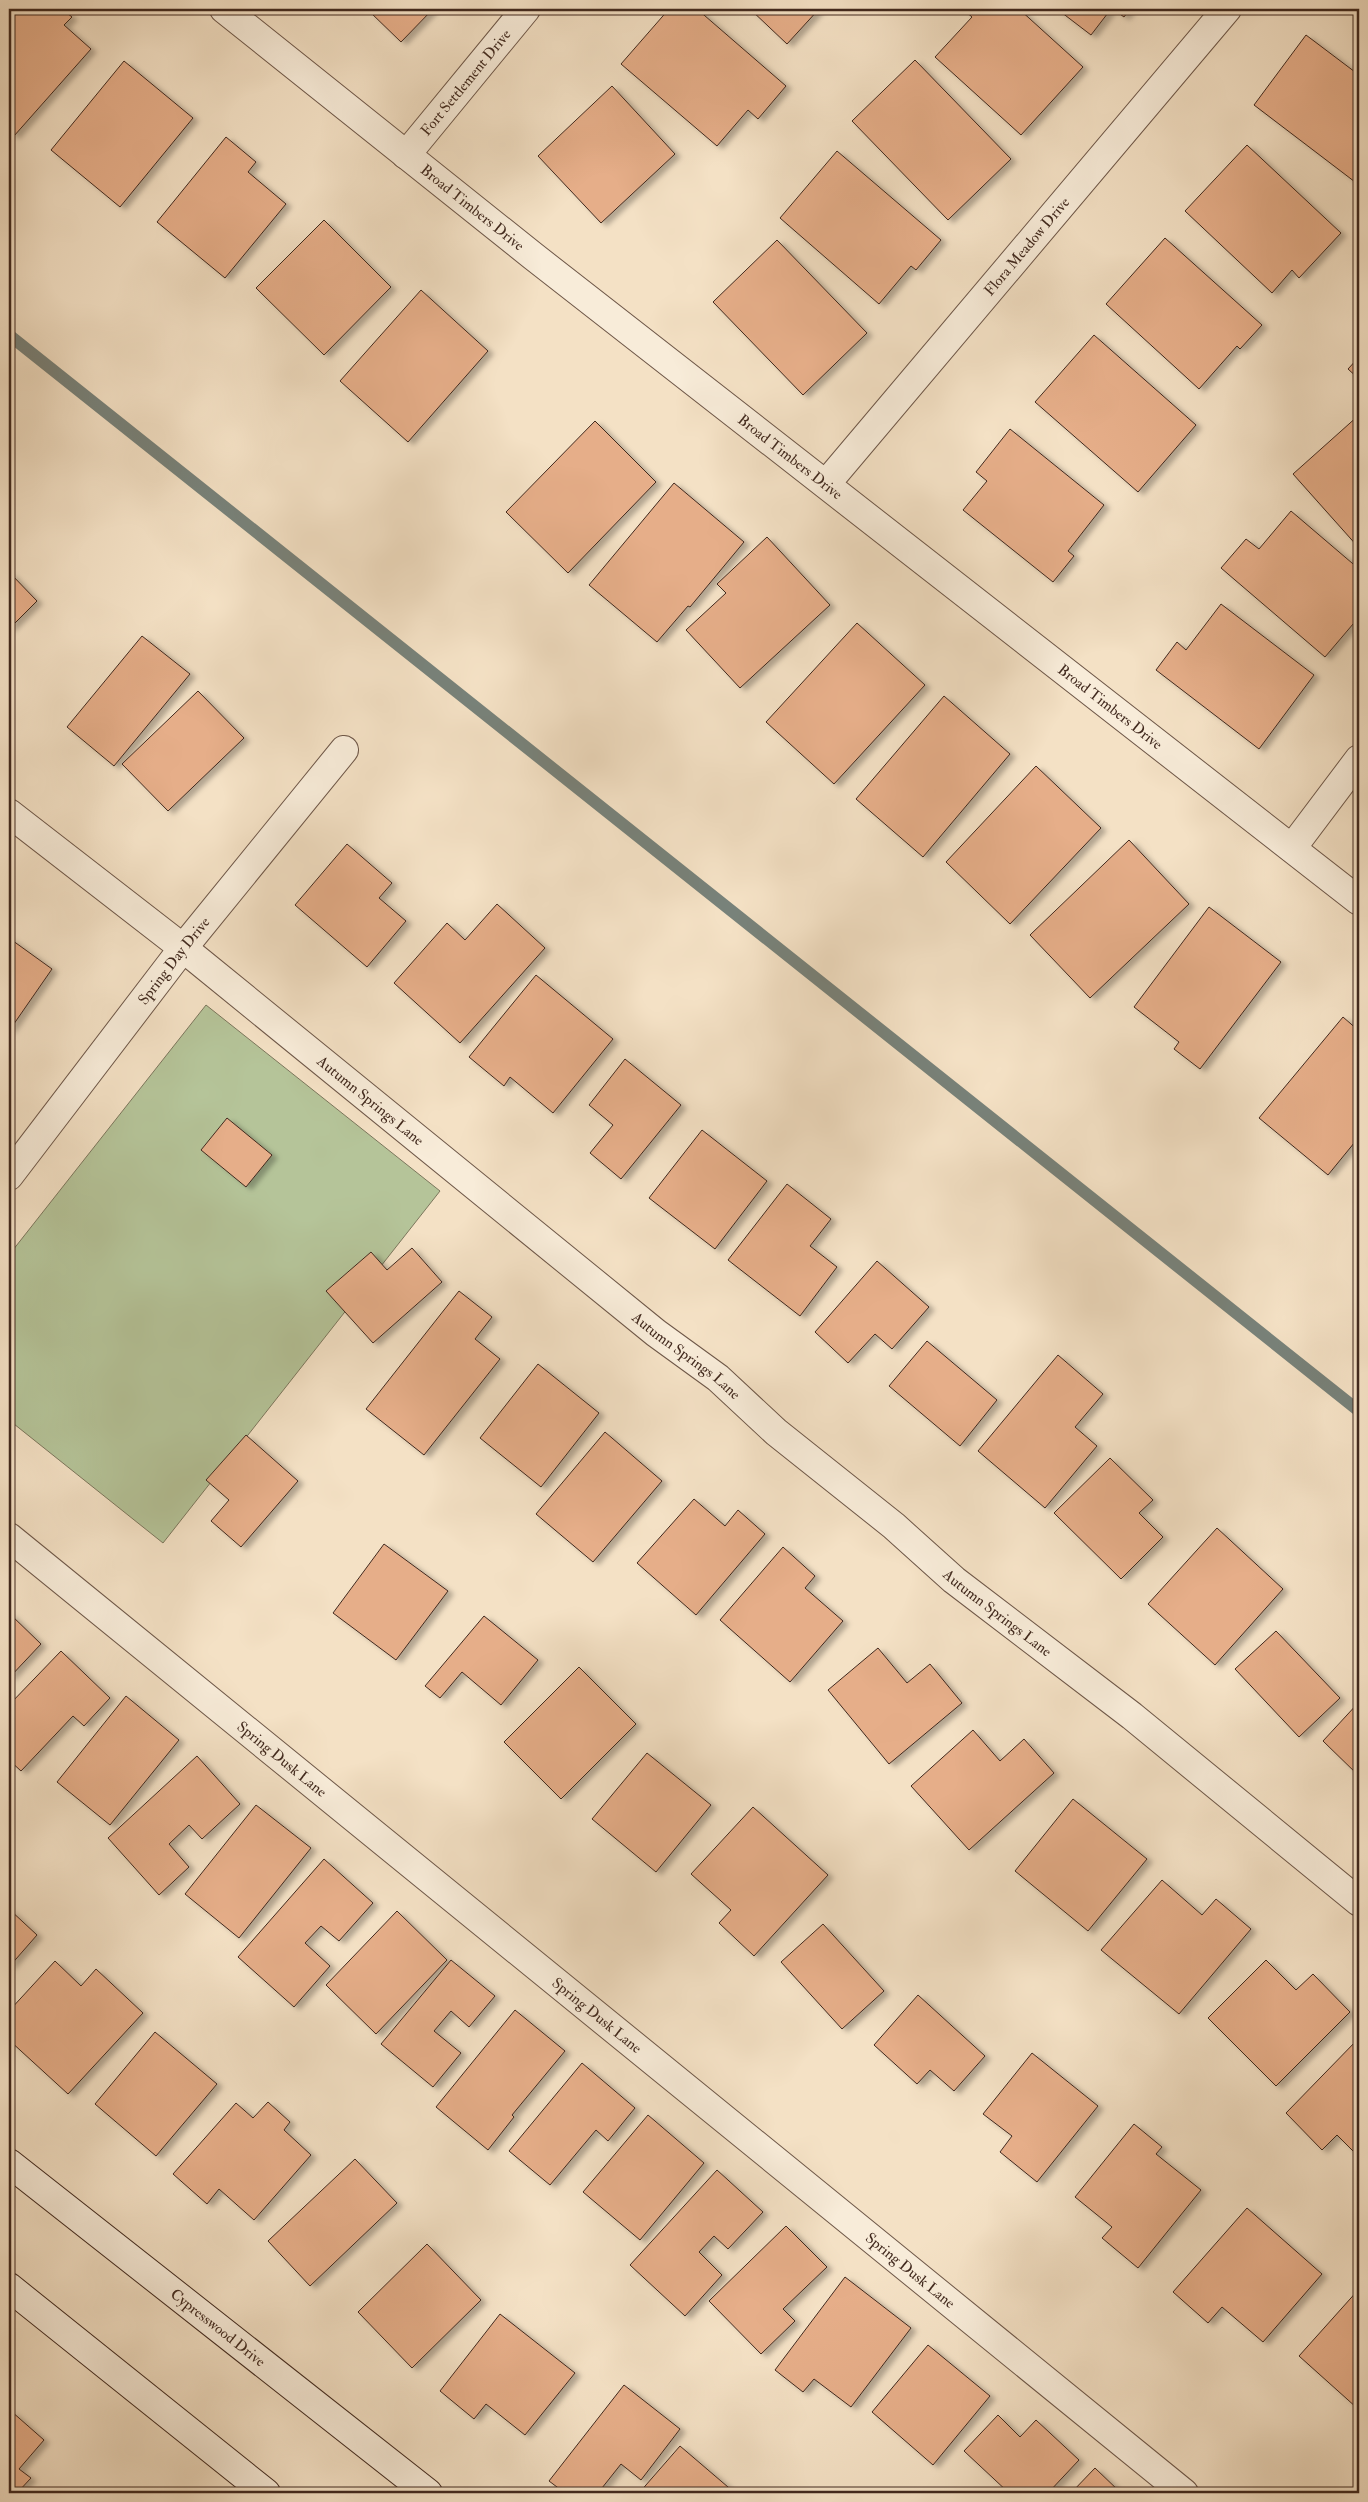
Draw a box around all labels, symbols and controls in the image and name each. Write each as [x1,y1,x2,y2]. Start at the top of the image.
street label: Fort Settlement Drive [417,26,515,140]
street label: Broad Timbers Drive [416,161,528,255]
street label: Flora Meadow Drive [980,193,1074,300]
street label: Broad Timbers Drive [734,410,846,504]
street label: Broad Timbers Drive [1054,660,1166,754]
street label: Spring Day Drive [134,913,214,1009]
street label: Autumn Springs Lane [312,1051,428,1150]
street label: Autumn Springs Lane [627,1308,744,1404]
street label: Autumn Springs Lane [938,1565,1055,1661]
street label: Spring Dusk Lane [233,1717,331,1802]
street label: Spring Dusk Lane [548,1974,645,2058]
street label: Spring Dusk Lane [861,2229,959,2313]
street label: Cypresswood Drive [166,2285,269,2371]

